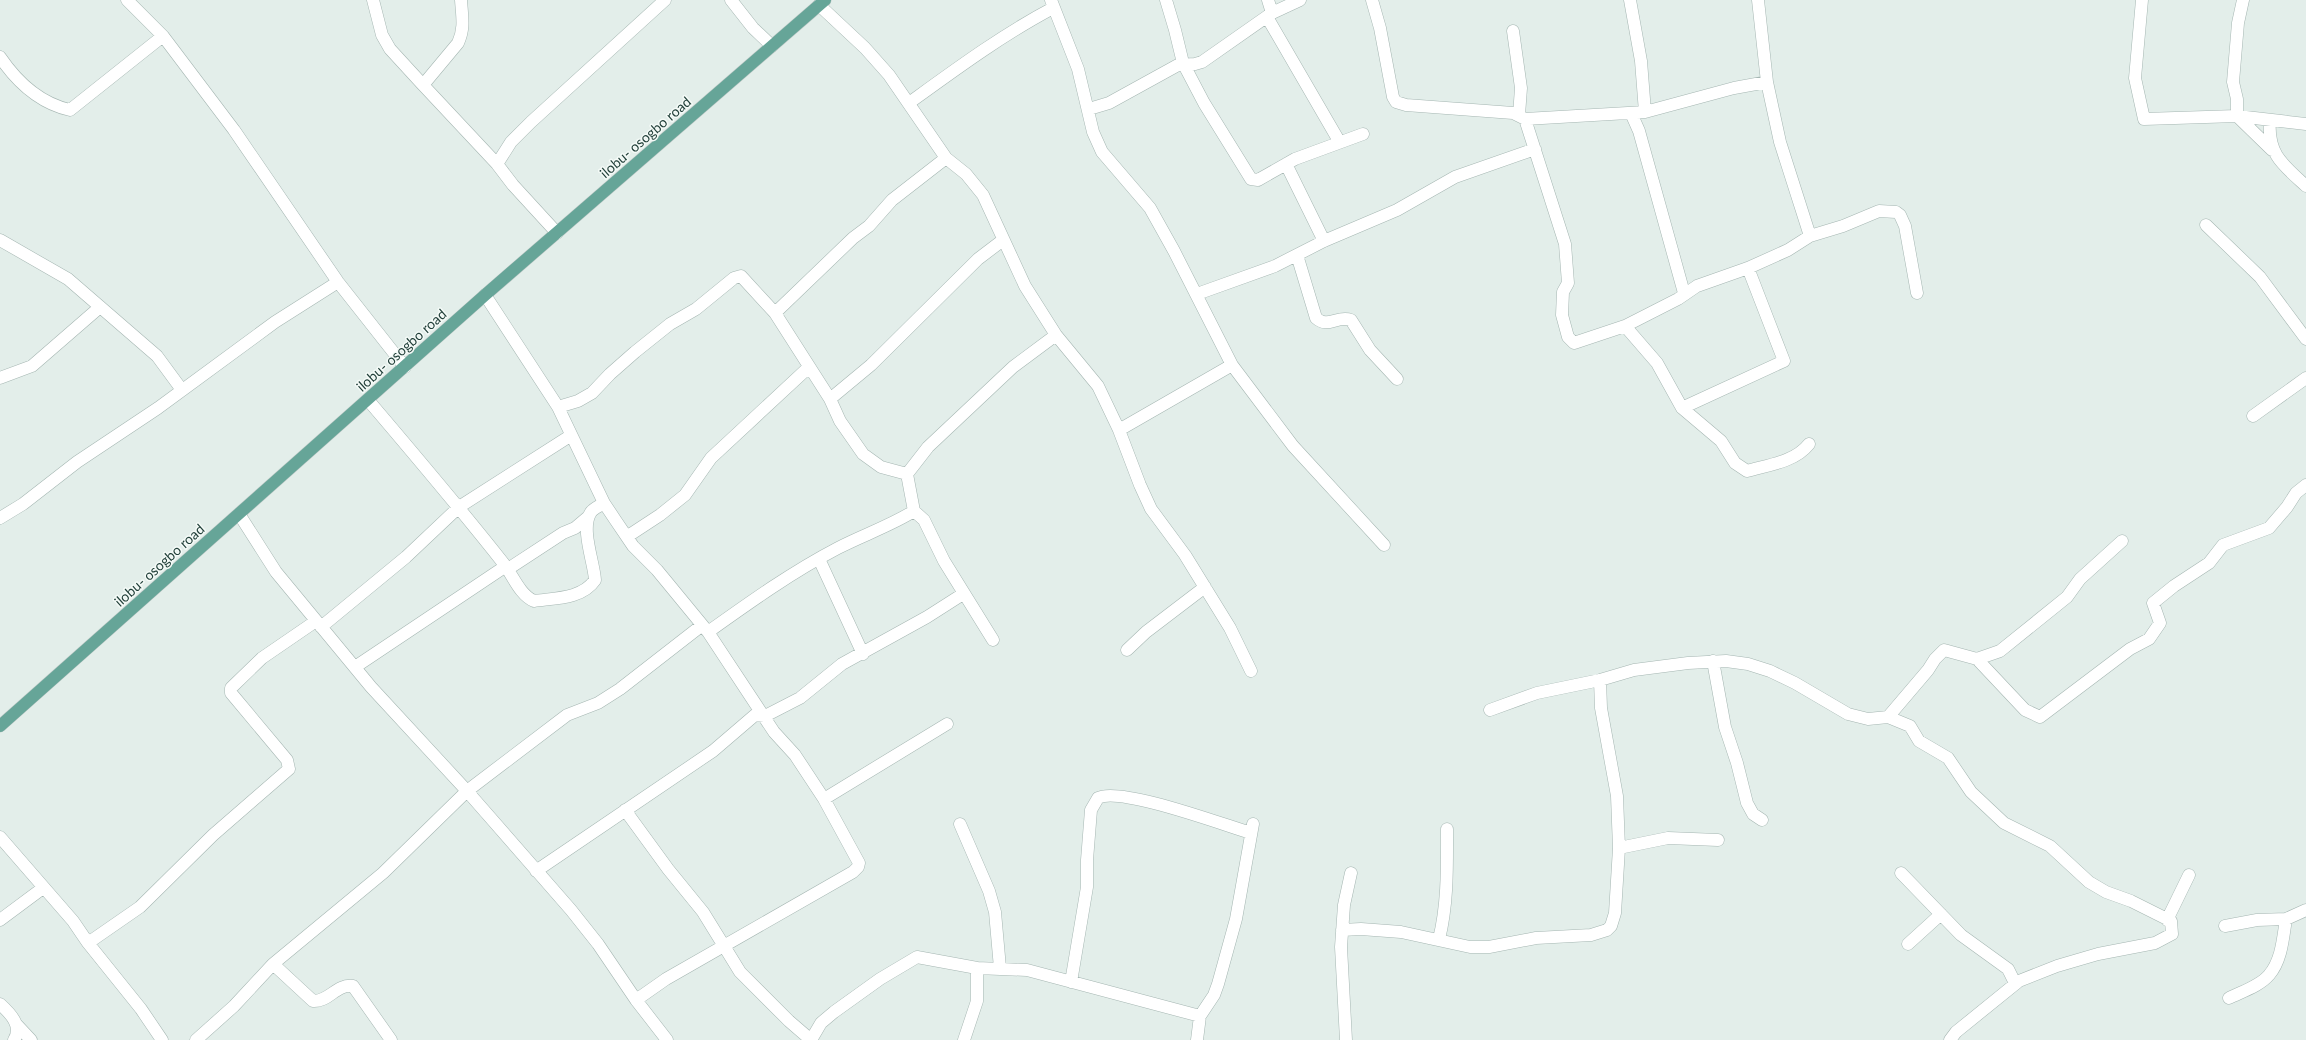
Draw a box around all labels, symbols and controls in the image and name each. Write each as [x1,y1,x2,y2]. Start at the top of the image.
street label: ilobu- osogbo road [596,93,694,181]
street label: ilobu- osogbo road [353,305,449,395]
street label: ilobu- osogbo road [111,520,207,610]

